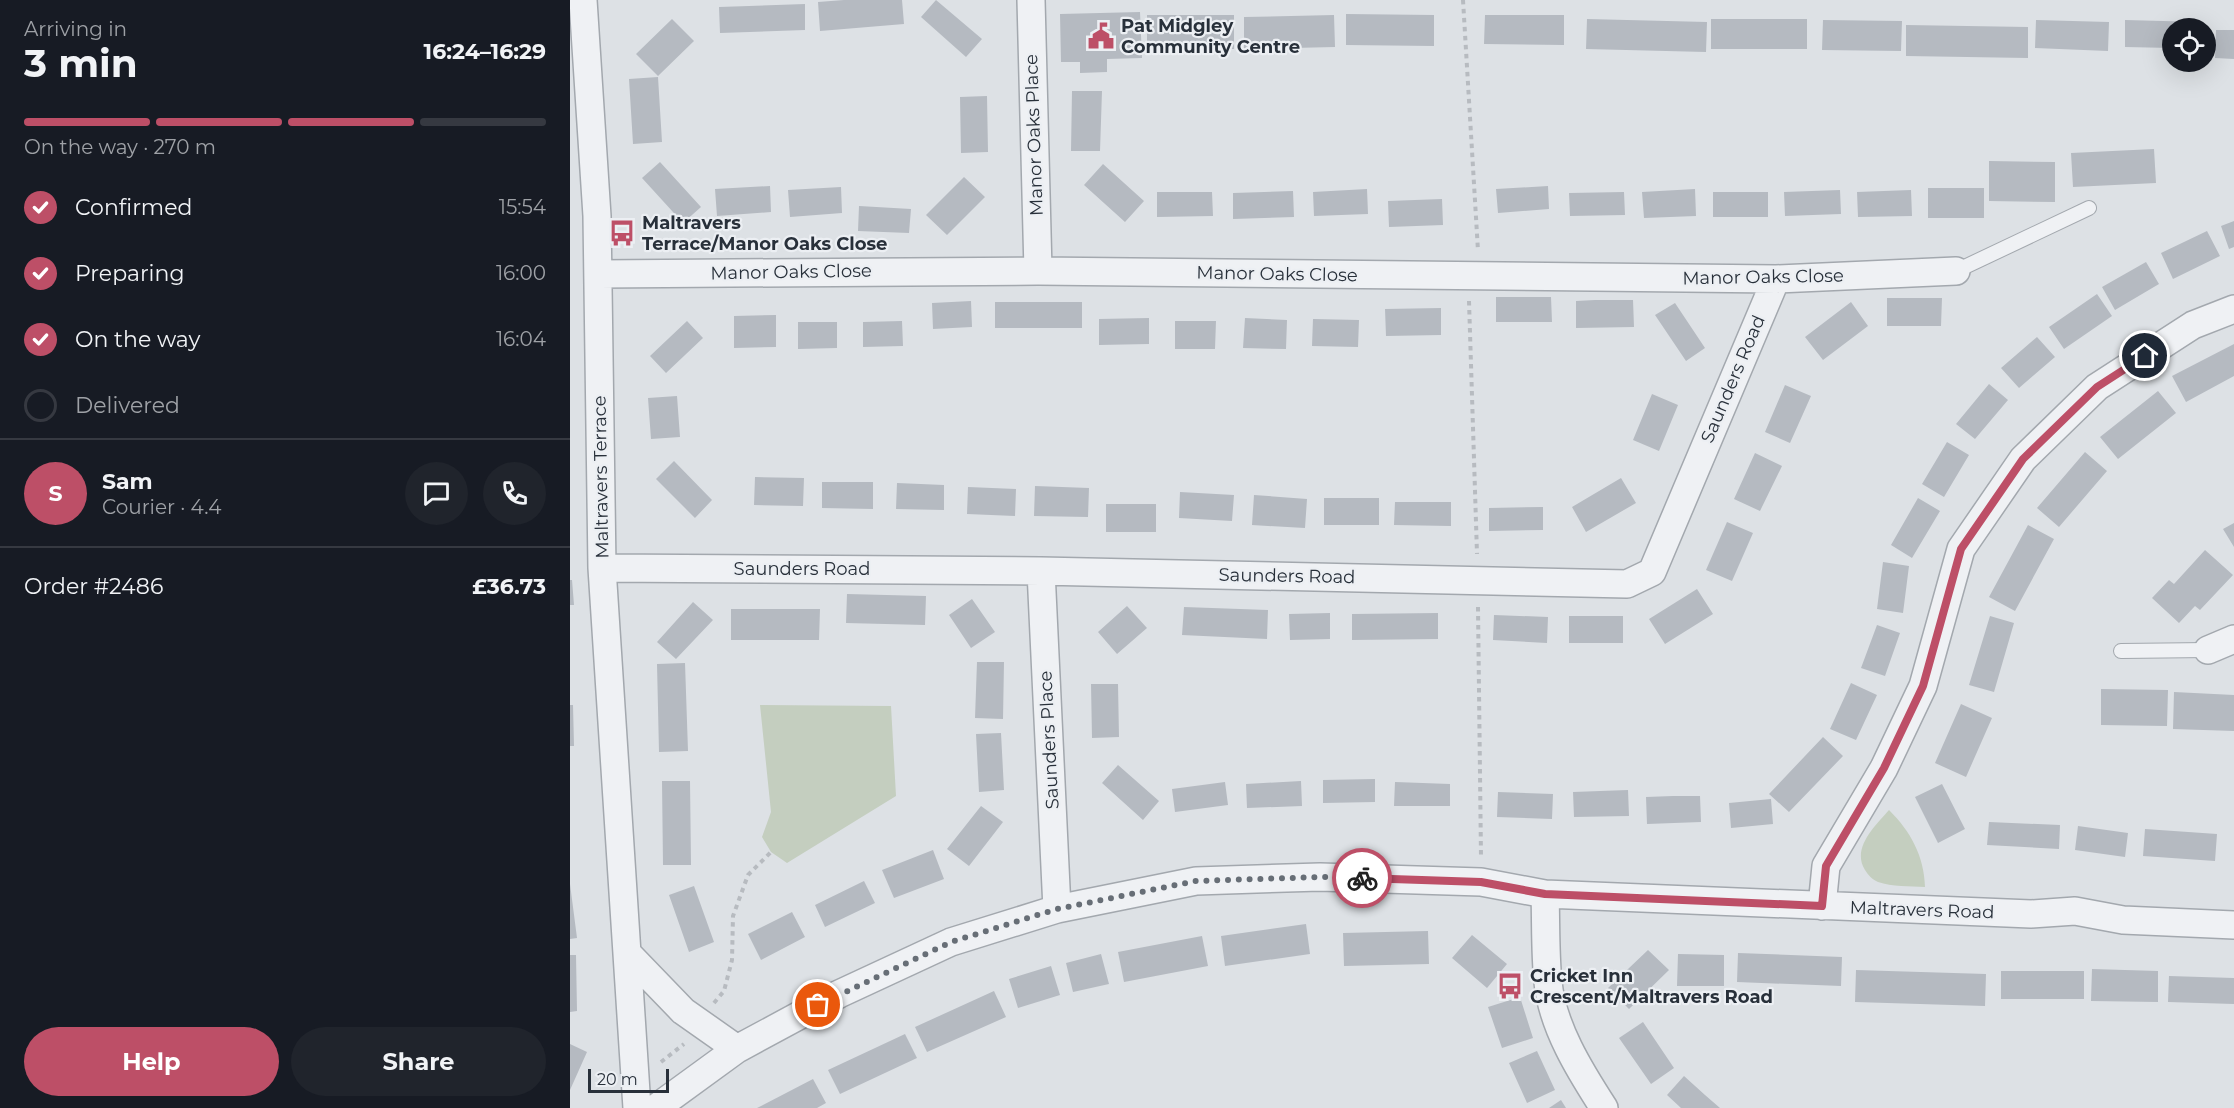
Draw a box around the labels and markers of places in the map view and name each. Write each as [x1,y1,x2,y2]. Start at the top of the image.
place label: Pat Midgley Community Centre [1121,15,1300,58]
public building icon: Pat Midgley Community Centre [1086,21,1116,51]
place label: Maltravers Terrace/Manor Oaks Close [642,212,887,255]
bus stop icon: Maltravers Terrace/Manor Oaks Close [607,218,637,248]
pin [2119,330,2170,381]
place label: Cricket Inn Crescent/Maltravers Road [1530,965,1773,1008]
bus stop icon: Cricket Inn Crescent/Maltravers Road [1495,971,1525,1001]
pin [792,979,843,1030]

